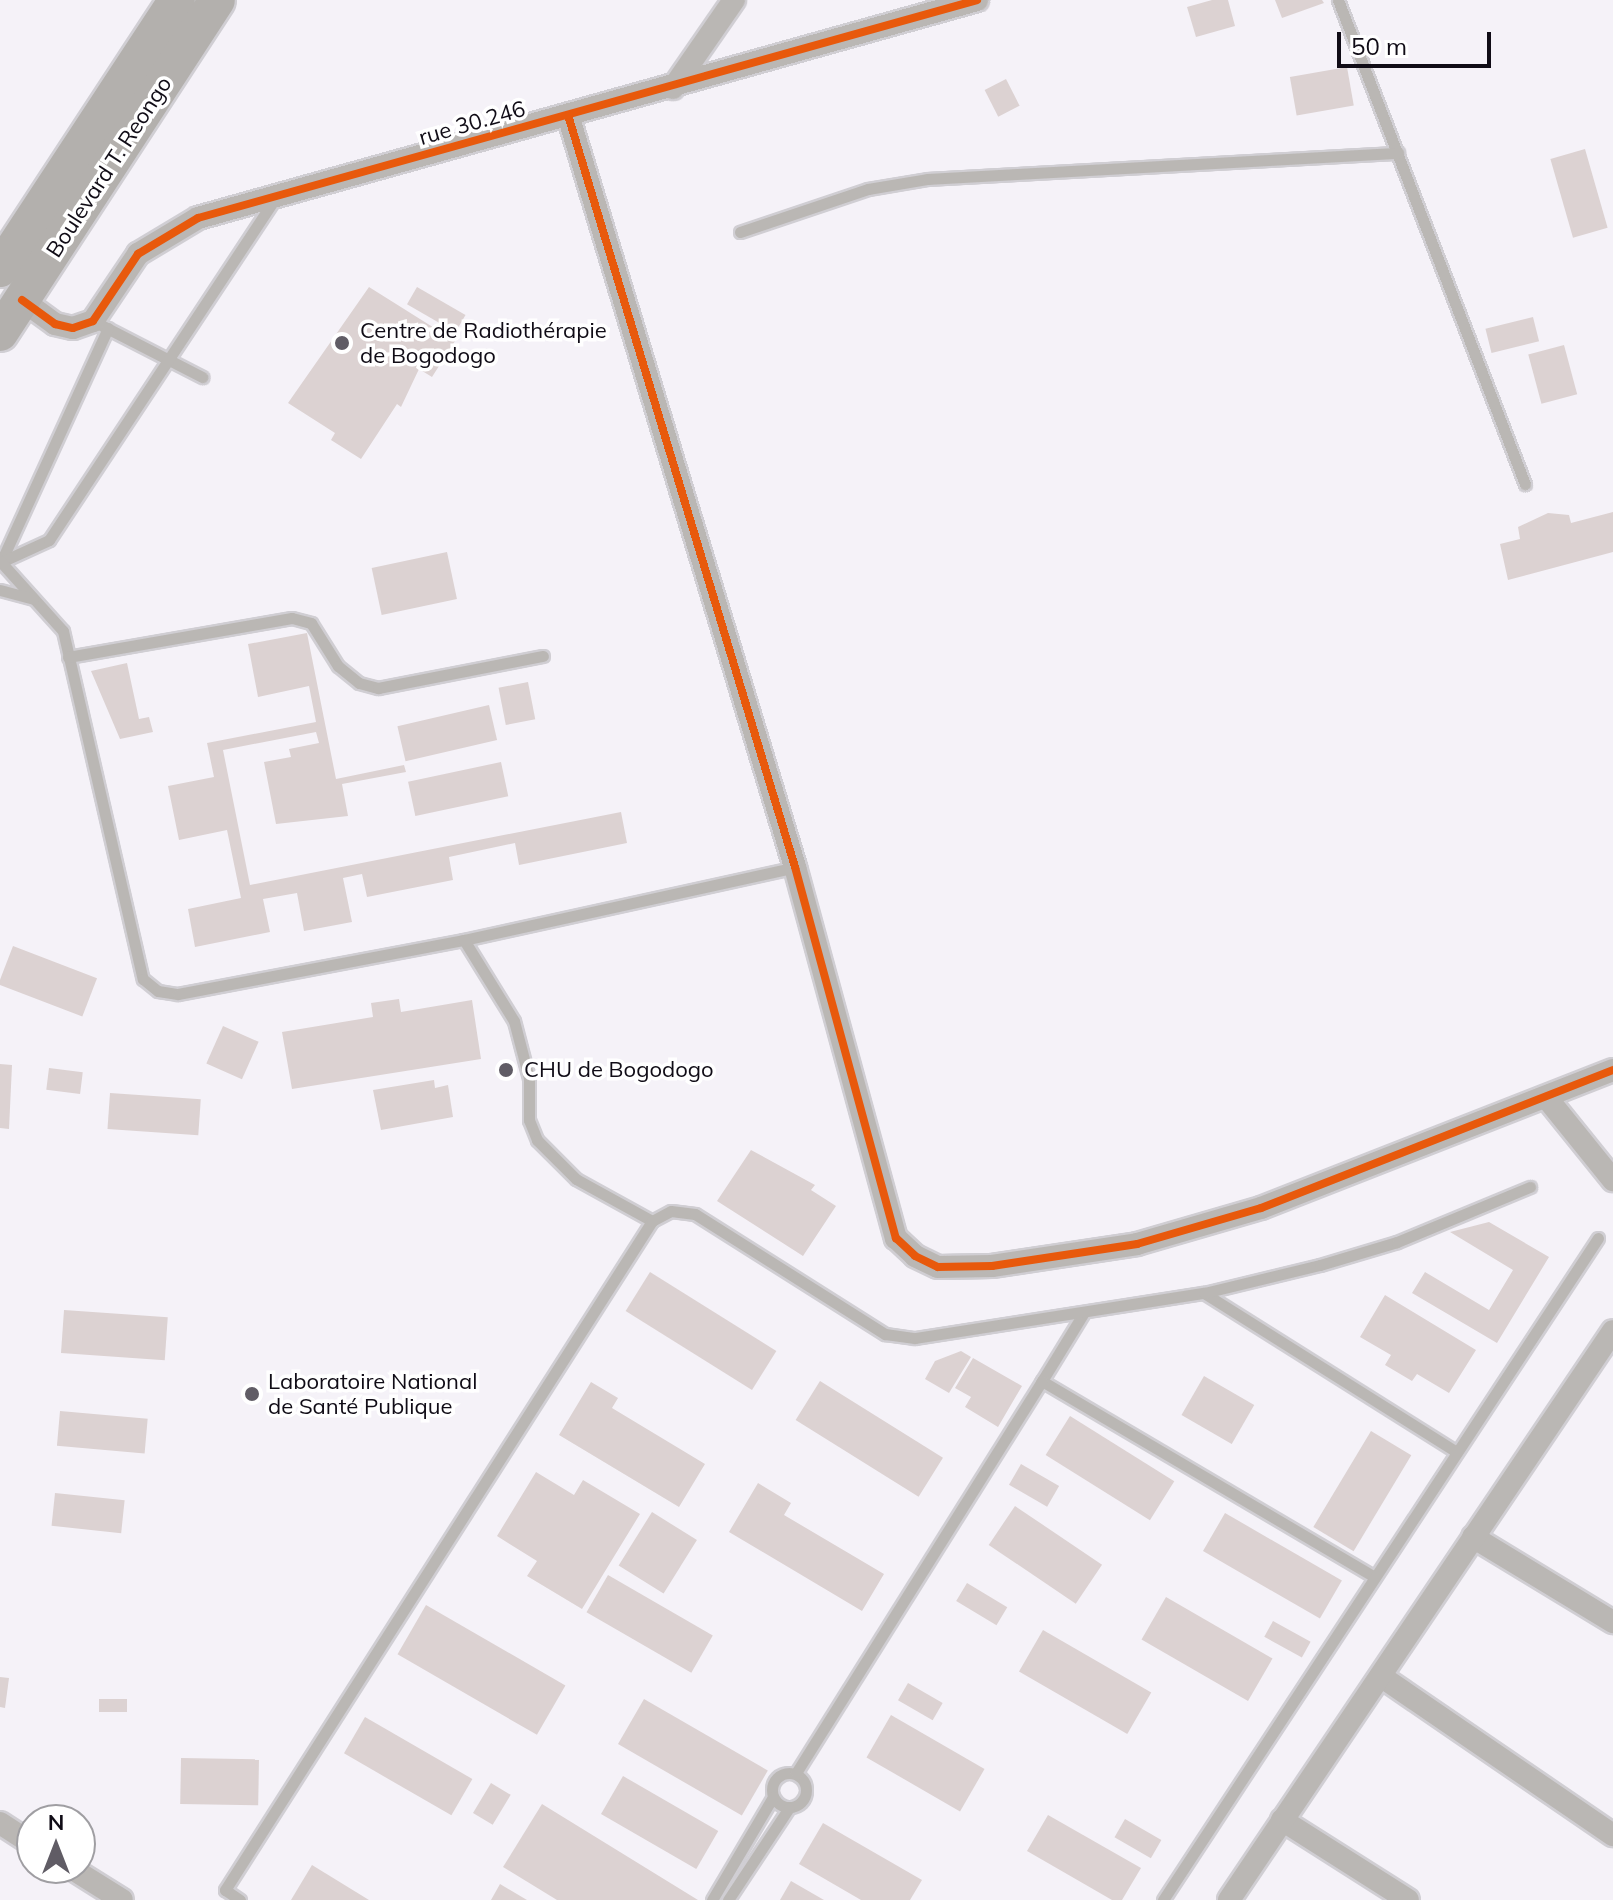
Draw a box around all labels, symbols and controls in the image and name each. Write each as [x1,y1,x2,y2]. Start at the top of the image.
scale bar [1341,16,1495,66]
text: 50 m [1351,31,1407,61]
street label: Boulevard T. Reongo [41,72,177,262]
street label: rue 30.246 [416,95,528,151]
place label: Centre de Radiothérapie de Bogodogo [360,317,607,368]
marker: Centre de Radiothérapie de Bogodogo [331,332,353,354]
place label: CHU de Bogodogo [524,1057,714,1083]
marker: CHU de Bogodogo [495,1059,517,1081]
place label: Laboratoire National de Santé Publique [268,1368,477,1420]
marker: Laboratoire National de Santé Publique [243,1385,261,1403]
north arrow [16,1804,96,1884]
text: N [48,1808,64,1836]

